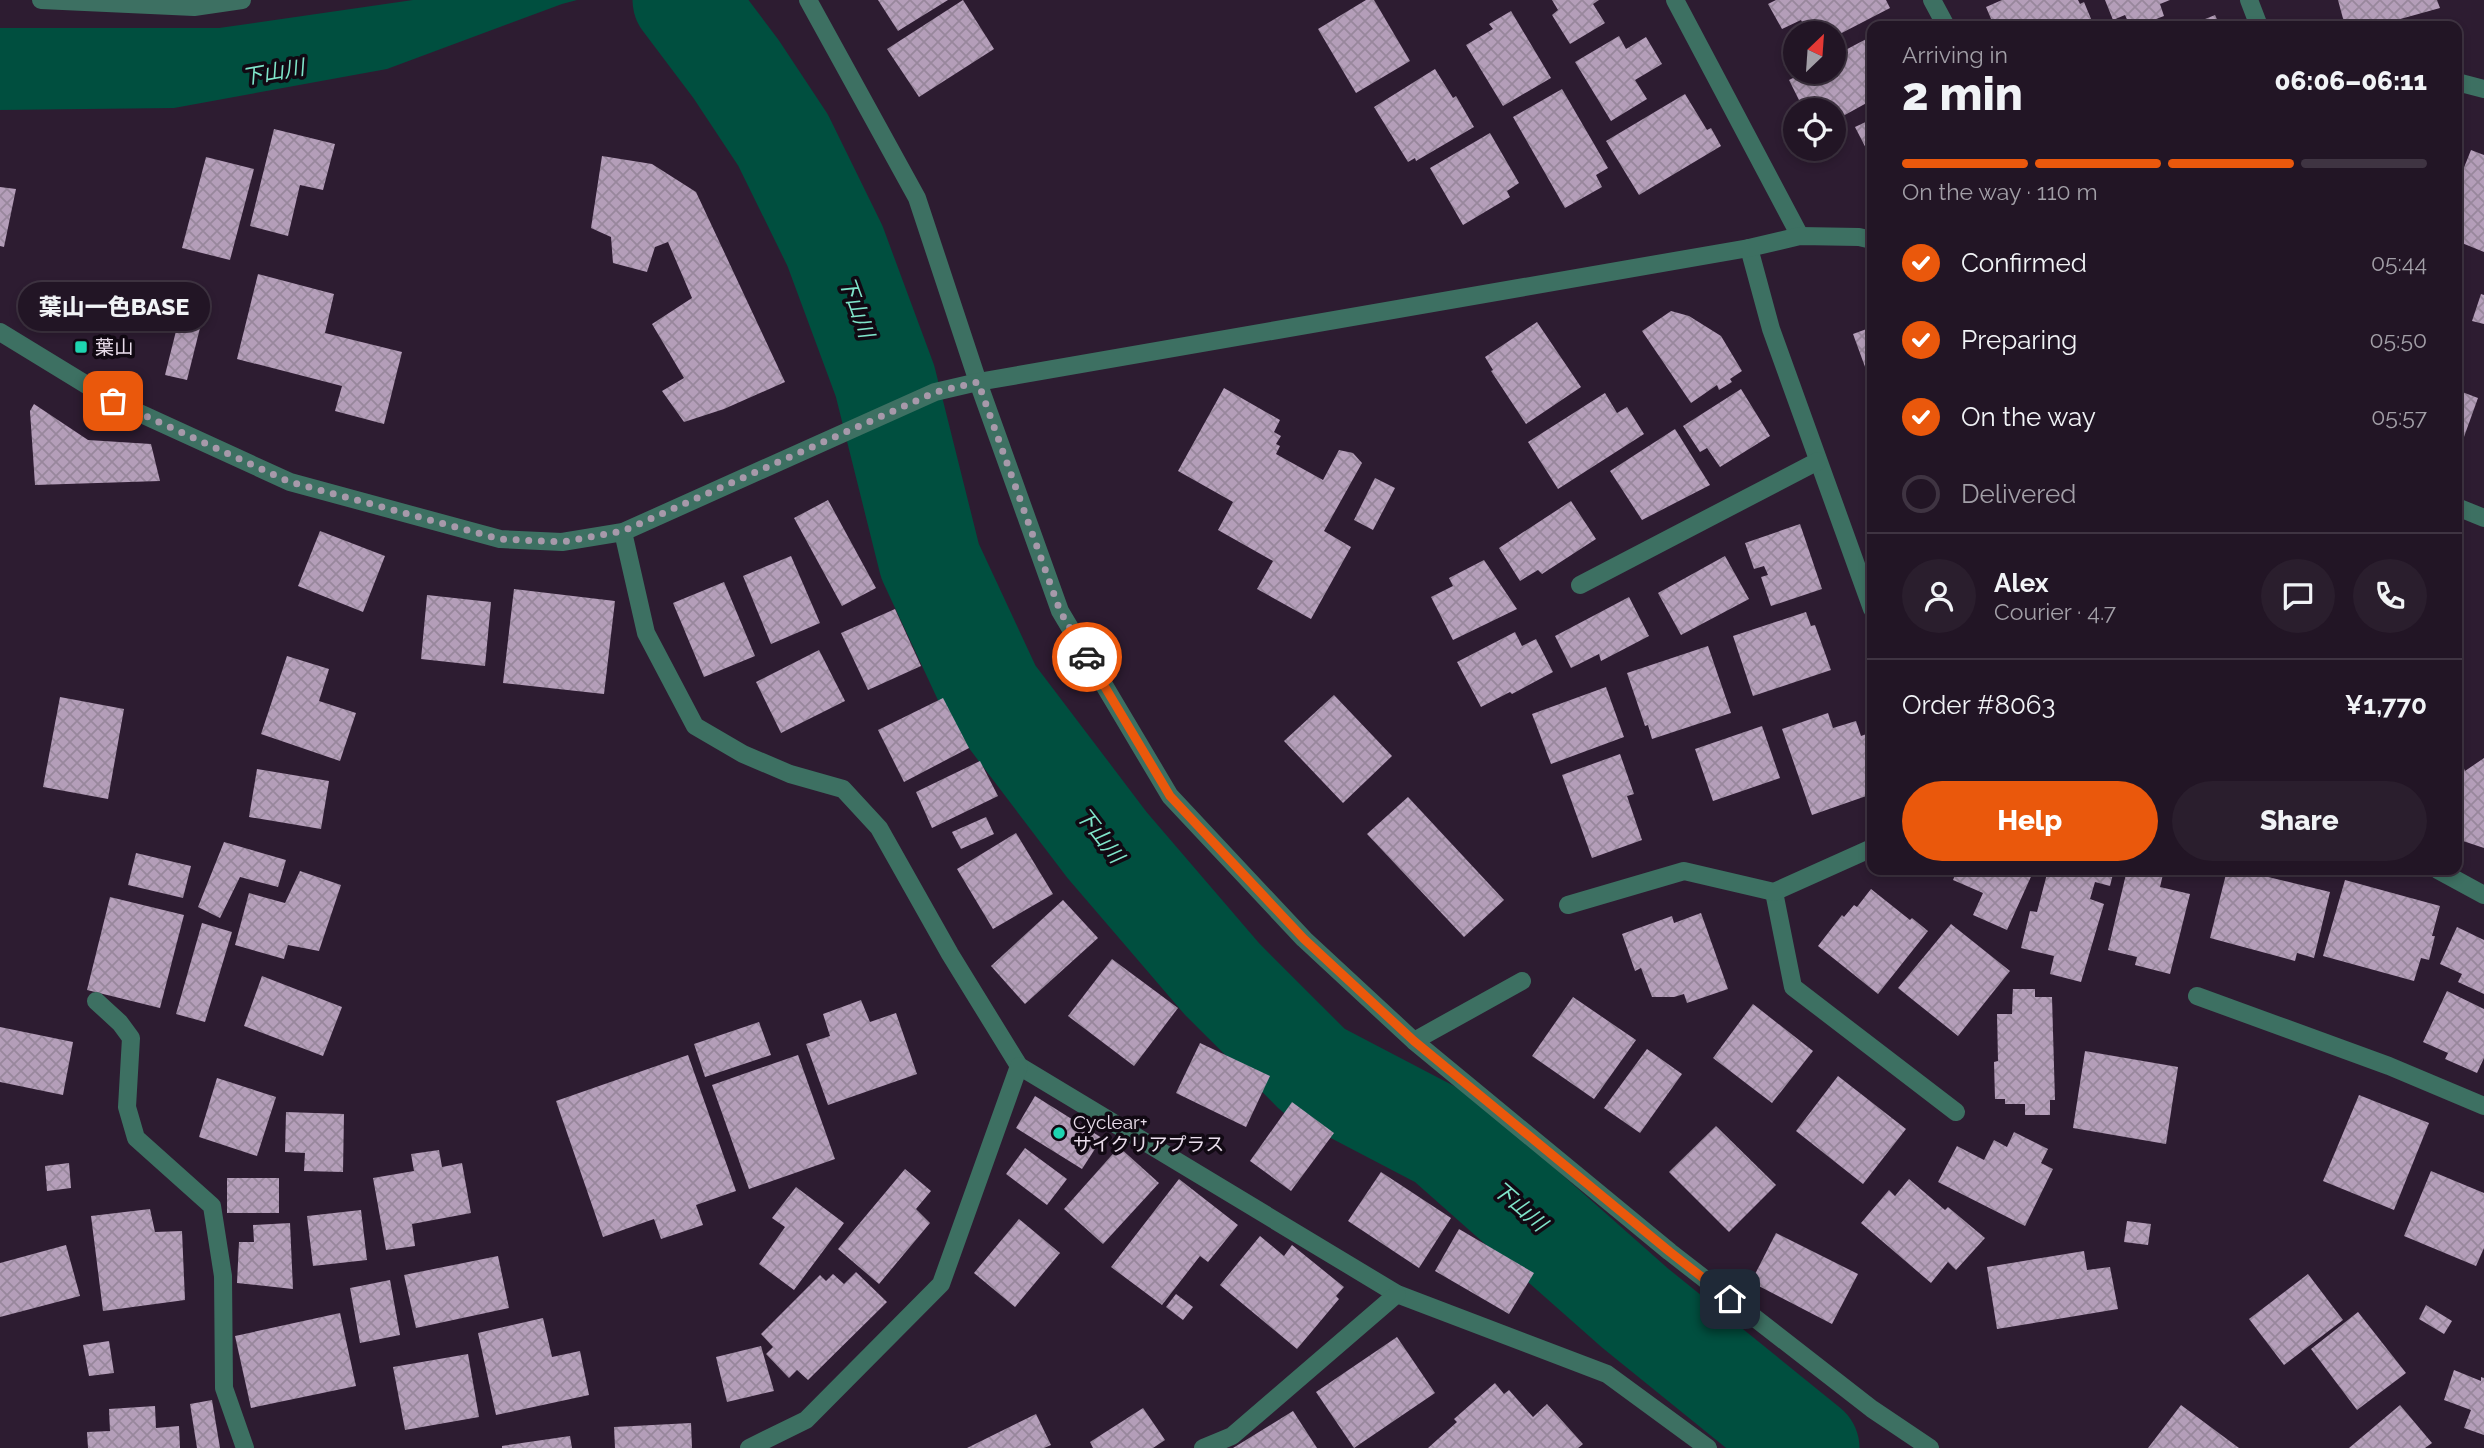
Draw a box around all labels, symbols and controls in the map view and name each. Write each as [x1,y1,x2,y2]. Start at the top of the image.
north arrow [1783,21,1846,84]
map controls [1783,21,1846,161]
text: Arriving in [1902,41,2008,68]
water label: 下山川 [240,54,308,90]
text: 06:06–06:11 [2275,66,2427,96]
text: 2 min [1902,67,2023,121]
button: locate [1783,98,1846,161]
text: On the way · 110 m [1902,178,2098,205]
icon: check [1902,244,1940,282]
text: Confirmed [1961,248,2087,278]
text: 05:44 [2371,249,2427,276]
water label: 下山川 [834,273,880,343]
callout: 葉山一色BASE [17,282,209,331]
text: 葉山一色BASE [39,293,189,320]
icon: check [1902,321,1940,359]
text: Preparing [1961,325,2077,355]
text: 05:50 [2369,326,2427,353]
place label: 葉山 [95,336,133,358]
marker: 葉山 [73,339,89,355]
pin [83,371,143,431]
icon: bag [94,382,132,420]
icon: check [1902,398,1940,436]
text: On the way [1961,402,2096,432]
text: 05:57 [2371,403,2427,430]
text: Delivered [1961,479,2076,509]
button: person [1902,559,1976,633]
button: chat [2261,559,2335,633]
button: phone [2353,559,2427,633]
text: Alex [1994,568,2049,598]
text: Courier · 4.7 [1994,598,2116,625]
courier [1052,622,1122,692]
icon: car [1068,638,1106,676]
text: Order #8063 [1902,690,2055,720]
text: ¥1,770 [2345,690,2427,720]
button: Help [1902,781,2158,861]
button: Share [2172,781,2427,861]
water label: 下山川 [1071,802,1130,869]
place label: Cyclear+ サイクリアプラス [1073,1111,1224,1155]
marker: Cyclear+ サイクリアプラス [1051,1125,1067,1141]
water label: 下山川 [1488,1176,1553,1237]
pin [1700,1269,1760,1329]
icon: home [1711,1280,1749,1318]

